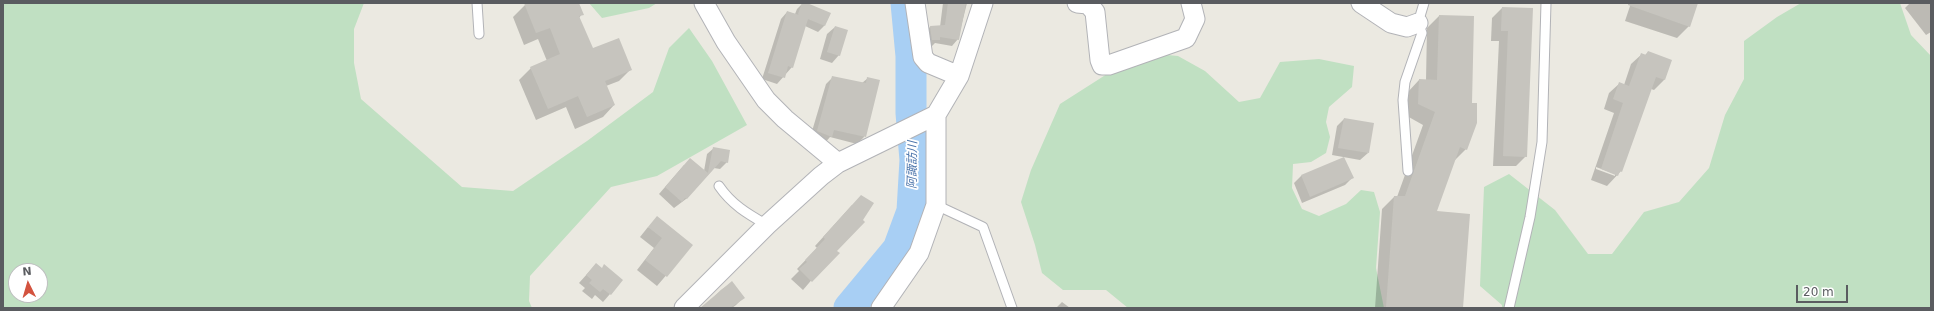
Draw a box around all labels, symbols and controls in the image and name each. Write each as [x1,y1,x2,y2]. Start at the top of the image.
water label: 阿諏訪川 [905,141,921,189]
north arrow [8,263,48,303]
text: N [22,265,32,278]
scale bar [1798,277,1850,303]
text: 20 m [1803,285,1834,299]

